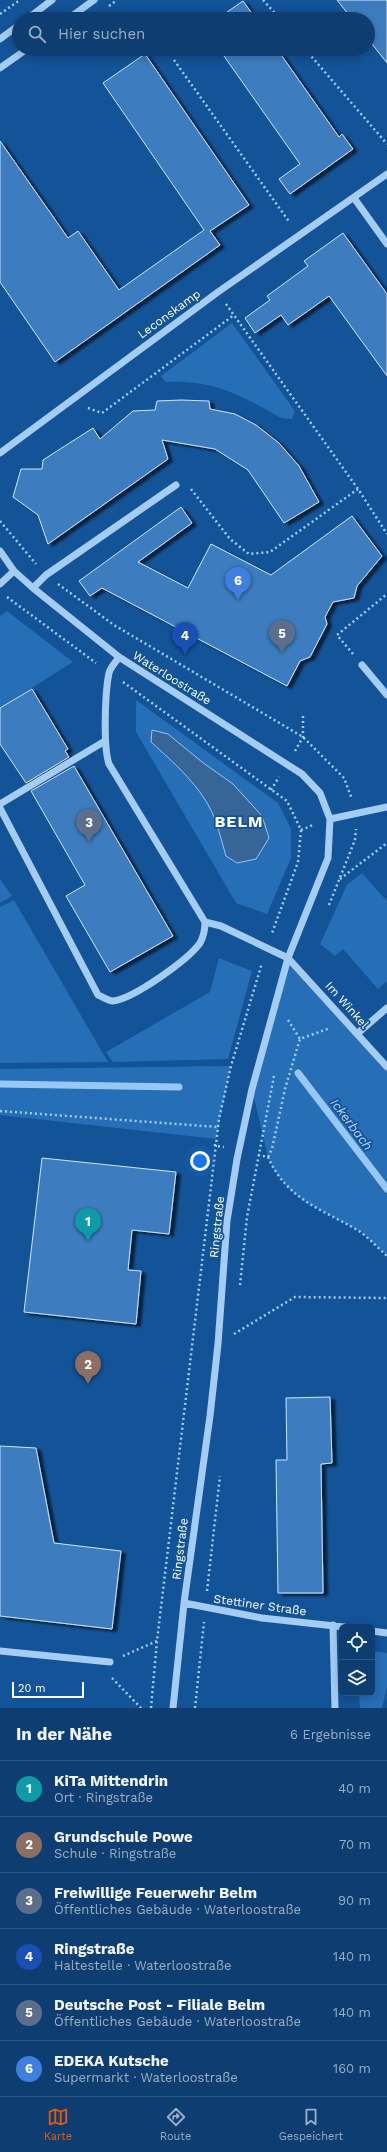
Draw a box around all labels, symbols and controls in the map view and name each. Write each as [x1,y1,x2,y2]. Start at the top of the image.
search box [12,12,375,56]
icon: search [26,23,48,45]
text: Hier suchen [58,25,145,43]
street label: Leconskamp [135,287,203,341]
pin: 6 [225,567,251,600]
pin: 5 [269,620,295,653]
pin: 4 [172,622,198,655]
street label: Waterloostraße [130,648,214,708]
pin: 3 [76,809,102,842]
district label: BELM [214,812,264,831]
street label: Im Winkel [322,979,372,1032]
water label: Ickerbach [327,1096,376,1153]
your location [190,1151,210,1171]
street label: Ringstraße [207,1195,227,1259]
pin: 1 [75,1208,101,1241]
pin: 2 [75,1351,101,1384]
street label: Ringstraße [169,1517,191,1581]
street label: Stettiner Straße [213,1592,307,1618]
map controls [339,1624,375,1696]
button: locate [339,1624,375,1660]
button: layers [339,1660,375,1696]
scale bar [12,1680,84,1699]
text: 20 m [18,1682,46,1695]
text: In der Nähe [16,1724,112,1744]
text: 6 Ergebnisse [290,1727,371,1742]
text: KiTa Mittendrin [54,1772,168,1790]
text: 1 [26,1781,32,1796]
text: 40 m [338,1781,371,1796]
text: Ort · Ringstraße [54,1790,153,1805]
text: Grundschule Powe [54,1828,193,1846]
text: 2 [25,1837,33,1852]
text: 70 m [339,1837,371,1852]
text: Schule · Ringstraße [54,1846,176,1861]
text: Freiwillige Feuerwehr Belm [54,1884,257,1902]
text: 3 [25,1893,33,1908]
text: 90 m [338,1893,371,1908]
text: Öffentliches Gebäude · Waterloostraße [54,1902,301,1917]
text: Ringstraße [54,1940,134,1958]
text: 4 [25,1949,33,1964]
text: 140 m [333,1949,371,1964]
text: Haltestelle · Waterloostraße [54,1958,231,1973]
text: Deutsche Post - Filiale Belm [54,1996,265,2014]
text: 5 [25,2005,33,2020]
text: 140 m [333,2005,371,2020]
text: Öffentliches Gebäude · Waterloostraße [54,2014,301,2029]
text: EDEKA Kutsche [54,2052,169,2070]
text: 6 [25,2061,33,2076]
text: 160 m [333,2061,371,2076]
text: Supermarkt · Waterloostraße [54,2070,238,2085]
tab: Karte [44,2106,72,2143]
tab: Route [160,2106,191,2143]
tab: Gespeichert [279,2106,343,2143]

